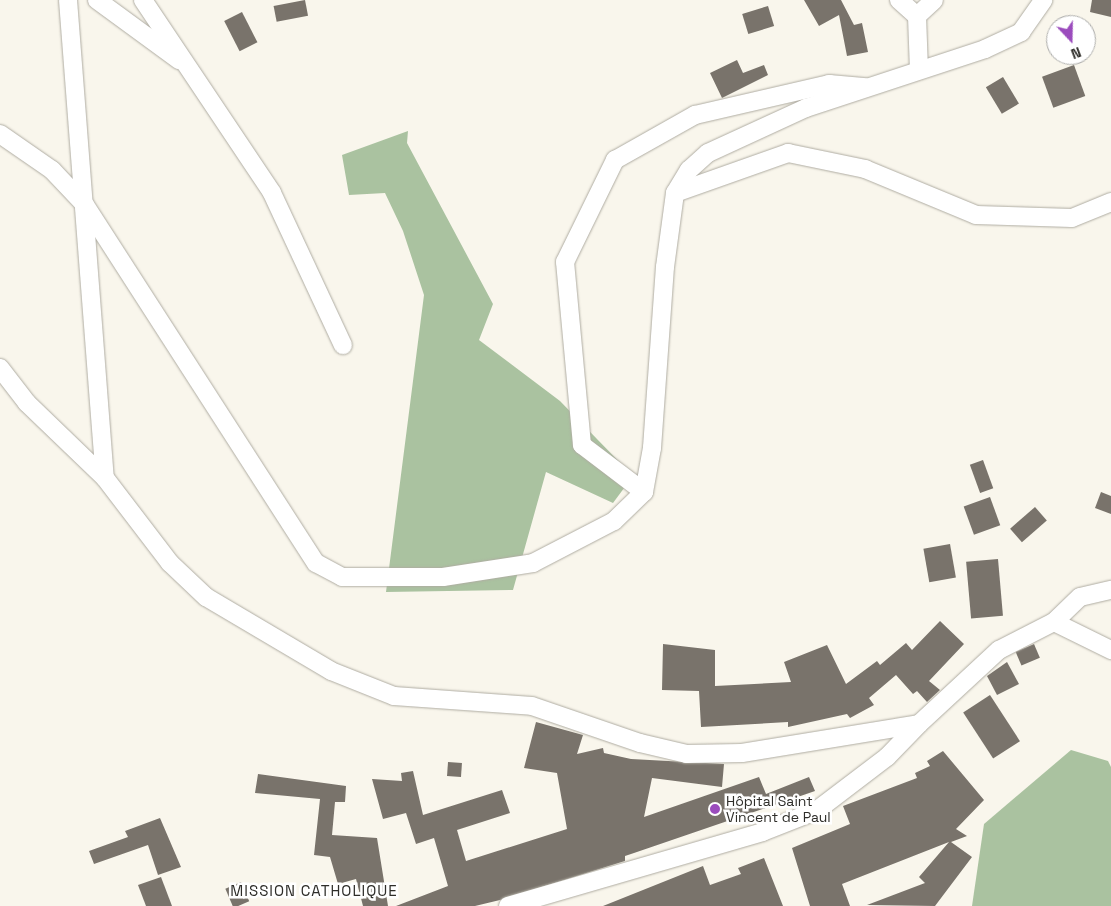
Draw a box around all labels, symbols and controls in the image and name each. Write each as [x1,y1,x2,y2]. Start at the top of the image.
north arrow [1046,15,1096,65]
text: N [1068,43,1084,63]
place label: Hôpital Saint Vincent de Paul [726,793,831,826]
marker: Hôpital Saint Vincent de Paul [708,802,722,816]
district label: MISSION CATHOLIQUE [228,882,400,900]

